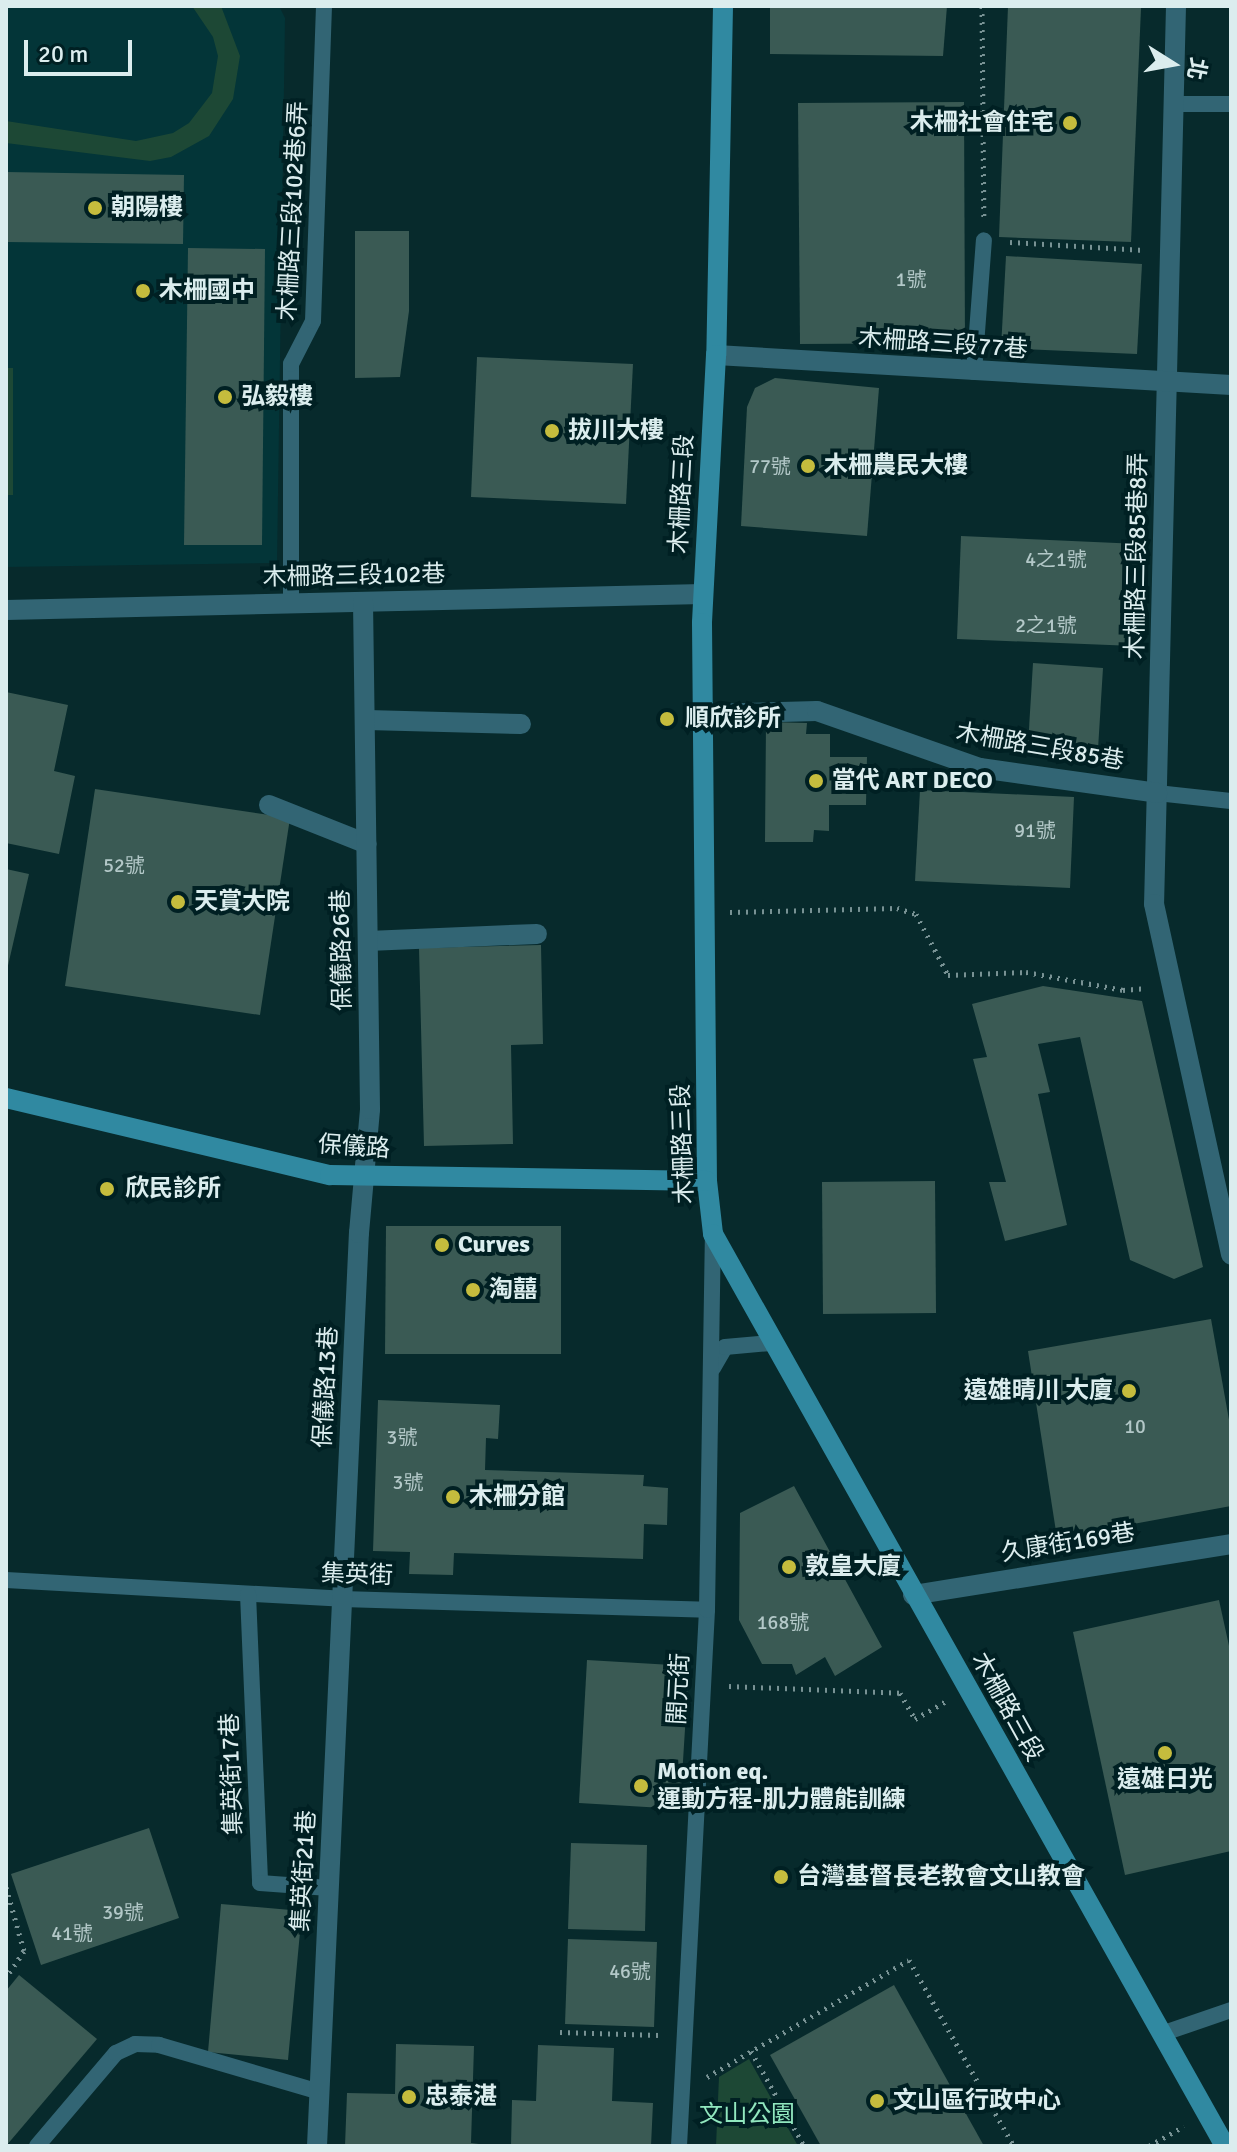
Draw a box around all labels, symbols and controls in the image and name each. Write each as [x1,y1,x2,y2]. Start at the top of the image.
scale bar [28,24,136,74]
north arrow [1133,24,1213,104]
text: 20 m [38,39,88,69]
text: 北 [1182,55,1212,82]
street label: 木柵路三段102巷6弄 [273,100,313,322]
place label: 木柵社會住宅 [910,109,1054,137]
marker: 木柵社會住宅 [1061,114,1079,132]
place label: 朝陽樓 [111,194,183,222]
marker: 朝陽樓 [86,199,104,217]
house number: 1號 [896,267,926,291]
place label: 木柵國中 [159,277,255,305]
marker: 木柵國中 [134,282,152,300]
street label: 木柵路三段77巷 [857,324,1029,364]
place label: 弘毅樓 [241,383,313,411]
marker: 弘毅樓 [216,388,234,406]
place label: 拔川大樓 [568,417,664,445]
marker: 拔川大樓 [543,422,561,440]
street label: 木柵路三段 [664,433,700,555]
place label: 木柵農民大樓 [824,452,968,480]
street label: 木柵路三段85巷8弄 [1121,452,1153,660]
house number: 77號 [749,454,791,478]
marker: 木柵農民大樓 [799,457,817,475]
house number: 4之1號 [1025,547,1087,571]
street label: 木柵路三段102巷 [262,560,446,592]
house number: 2之1號 [1015,613,1077,637]
place label: 順欣診所 [685,705,781,733]
marker: 順欣診所 [656,708,678,730]
street label: 木柵路三段85巷 [954,718,1126,776]
place label: 當代 ART DECO [832,767,993,795]
marker: 當代 ART DECO [807,772,825,790]
house number: 91號 [1014,818,1056,842]
house number: 52號 [103,853,145,877]
place label: 天賞大院 [194,888,290,916]
street label: 保儀路26巷 [327,889,357,1011]
marker: 天賞大院 [169,893,187,911]
street label: 木柵路三段 [667,1084,699,1204]
street label: 保儀路 [317,1130,391,1164]
place label: 欣民診所 [125,1175,221,1203]
marker: 欣民診所 [96,1178,118,1200]
place label: Curves [458,1231,530,1259]
marker: Curves [433,1236,451,1254]
place label: 淘囍 [489,1276,537,1304]
marker: 淘囍 [464,1281,482,1299]
street label: 保儀路13巷 [308,1325,344,1449]
place label: 遠雄晴川 大廈 [964,1377,1113,1405]
marker: 遠雄晴川 大廈 [1120,1382,1138,1400]
house number: 10 [1124,1414,1146,1438]
house number: 3號 [387,1425,417,1449]
house number: 3號 [393,1470,423,1494]
place label: 木柵分館 [469,1483,565,1511]
marker: 木柵分館 [444,1488,462,1506]
street label: 久康街169巷 [999,1518,1137,1568]
place label: 敦皇大廈 [805,1553,901,1581]
marker: 敦皇大廈 [780,1558,798,1576]
street label: 集英街 [321,1559,393,1591]
house number: 168號 [757,1610,809,1634]
street label: 木柵路三段 [965,1648,1049,1766]
street label: 開元街 [663,1652,695,1726]
street label: 集英街17巷 [215,1713,249,1835]
marker: 遠雄日光 [1156,1744,1174,1762]
place label: Motion eq. 運動方程-肌力體能訓練 [657,1758,906,1814]
place label: 遠雄日光 [1117,1766,1213,1794]
marker: Motion eq. 運動方程-肌力體能訓練 [632,1777,650,1795]
street label: 集英街21巷 [286,1809,322,1933]
place label: 台灣基督長老教會文山教會 [797,1863,1085,1891]
marker: 台灣基督長老教會文山教會 [772,1868,790,1886]
house number: 39號 [102,1900,144,1924]
house number: 41號 [51,1921,93,1945]
house number: 46號 [609,1959,651,1983]
place label: 忠泰湛 [425,2083,497,2111]
place label: 文山區行政中心 [893,2087,1061,2115]
marker: 忠泰湛 [400,2088,418,2106]
marker: 文山區行政中心 [868,2092,886,2110]
park label: 文山公園 [699,2101,795,2129]

